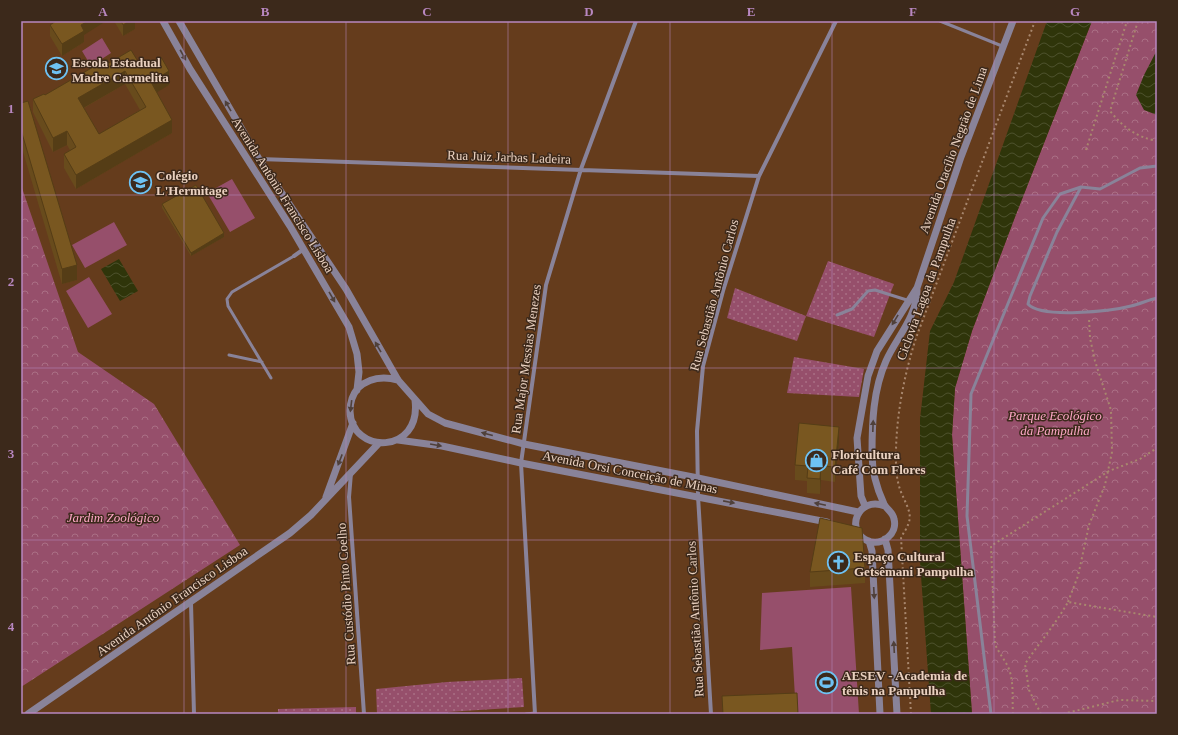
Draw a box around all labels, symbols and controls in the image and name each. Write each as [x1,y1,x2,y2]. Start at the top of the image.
text: A [98,4,108,19]
text: B [261,4,270,19]
text: C [422,4,432,19]
text: D [584,4,594,19]
text: E [747,4,755,19]
text: F [909,4,917,19]
text: G [1070,4,1080,19]
one-way arrow [179,49,186,61]
place label: Escola Estadual Madre Carmelita [72,55,169,85]
school or university icon: Escola Estadual Madre Carmelita [43,56,69,82]
street label: Avenida Otacílio Negrão de Lima [916,65,990,235]
one-way arrow [224,100,231,112]
text: 1 [8,101,14,116]
street label: Avenida Antônio Francisco Lisboa [229,114,337,276]
street label: Rua Juiz Jarbas Ladeira [447,147,571,167]
place label: Colégio L'Hermitage [156,168,228,198]
school or university icon: Colégio L'Hermitage [128,169,154,195]
street label: Ciclovia Lagoa da Pampulha [893,215,959,362]
street label: Rua Sebastião Antônio Carlos [687,218,741,372]
text: 2 [8,274,14,289]
street label: Rua Major Messias Menezes [508,283,544,435]
one-way arrow [328,291,335,303]
one-way arrow [892,314,899,326]
one-way arrow [374,341,381,353]
one-way arrow [348,400,354,412]
park label: Parque Ecológico da Pampulha [1007,408,1102,438]
one-way arrow [870,419,876,432]
one-way arrow [481,431,493,437]
one-way arrow [430,442,442,448]
text: 3 [8,446,15,461]
place label: Floricultura Café Com Flores [832,447,926,477]
street label: Avenida Orsi Conceição de Minas [541,448,719,496]
shop icon: Floricultura Café Com Flores [804,448,830,474]
one-way arrow [336,455,342,467]
one-way arrow [723,500,735,506]
one-way arrow [814,501,826,507]
park label: Jardim Zoológico [67,510,160,525]
street label: Rua Custódio Pinto Coelho [334,522,358,666]
street label: Rua Sebastião Antônio Carlos [683,541,707,697]
street label: Avenida Antônio Francisco Lisboa [94,543,250,659]
place label: Espaço Cultural Getsêmani Pampulha [854,549,974,579]
church icon: Espaço Cultural Getsêmani Pampulha [826,550,852,576]
one-way arrow [871,587,877,600]
text: 4 [8,619,15,634]
one-way arrow [890,641,897,653]
place label: AESEV - Academia de tênis na Pampulha [842,668,967,698]
sports icon: AESEV - Academia de tênis na Pampulha [813,669,839,695]

